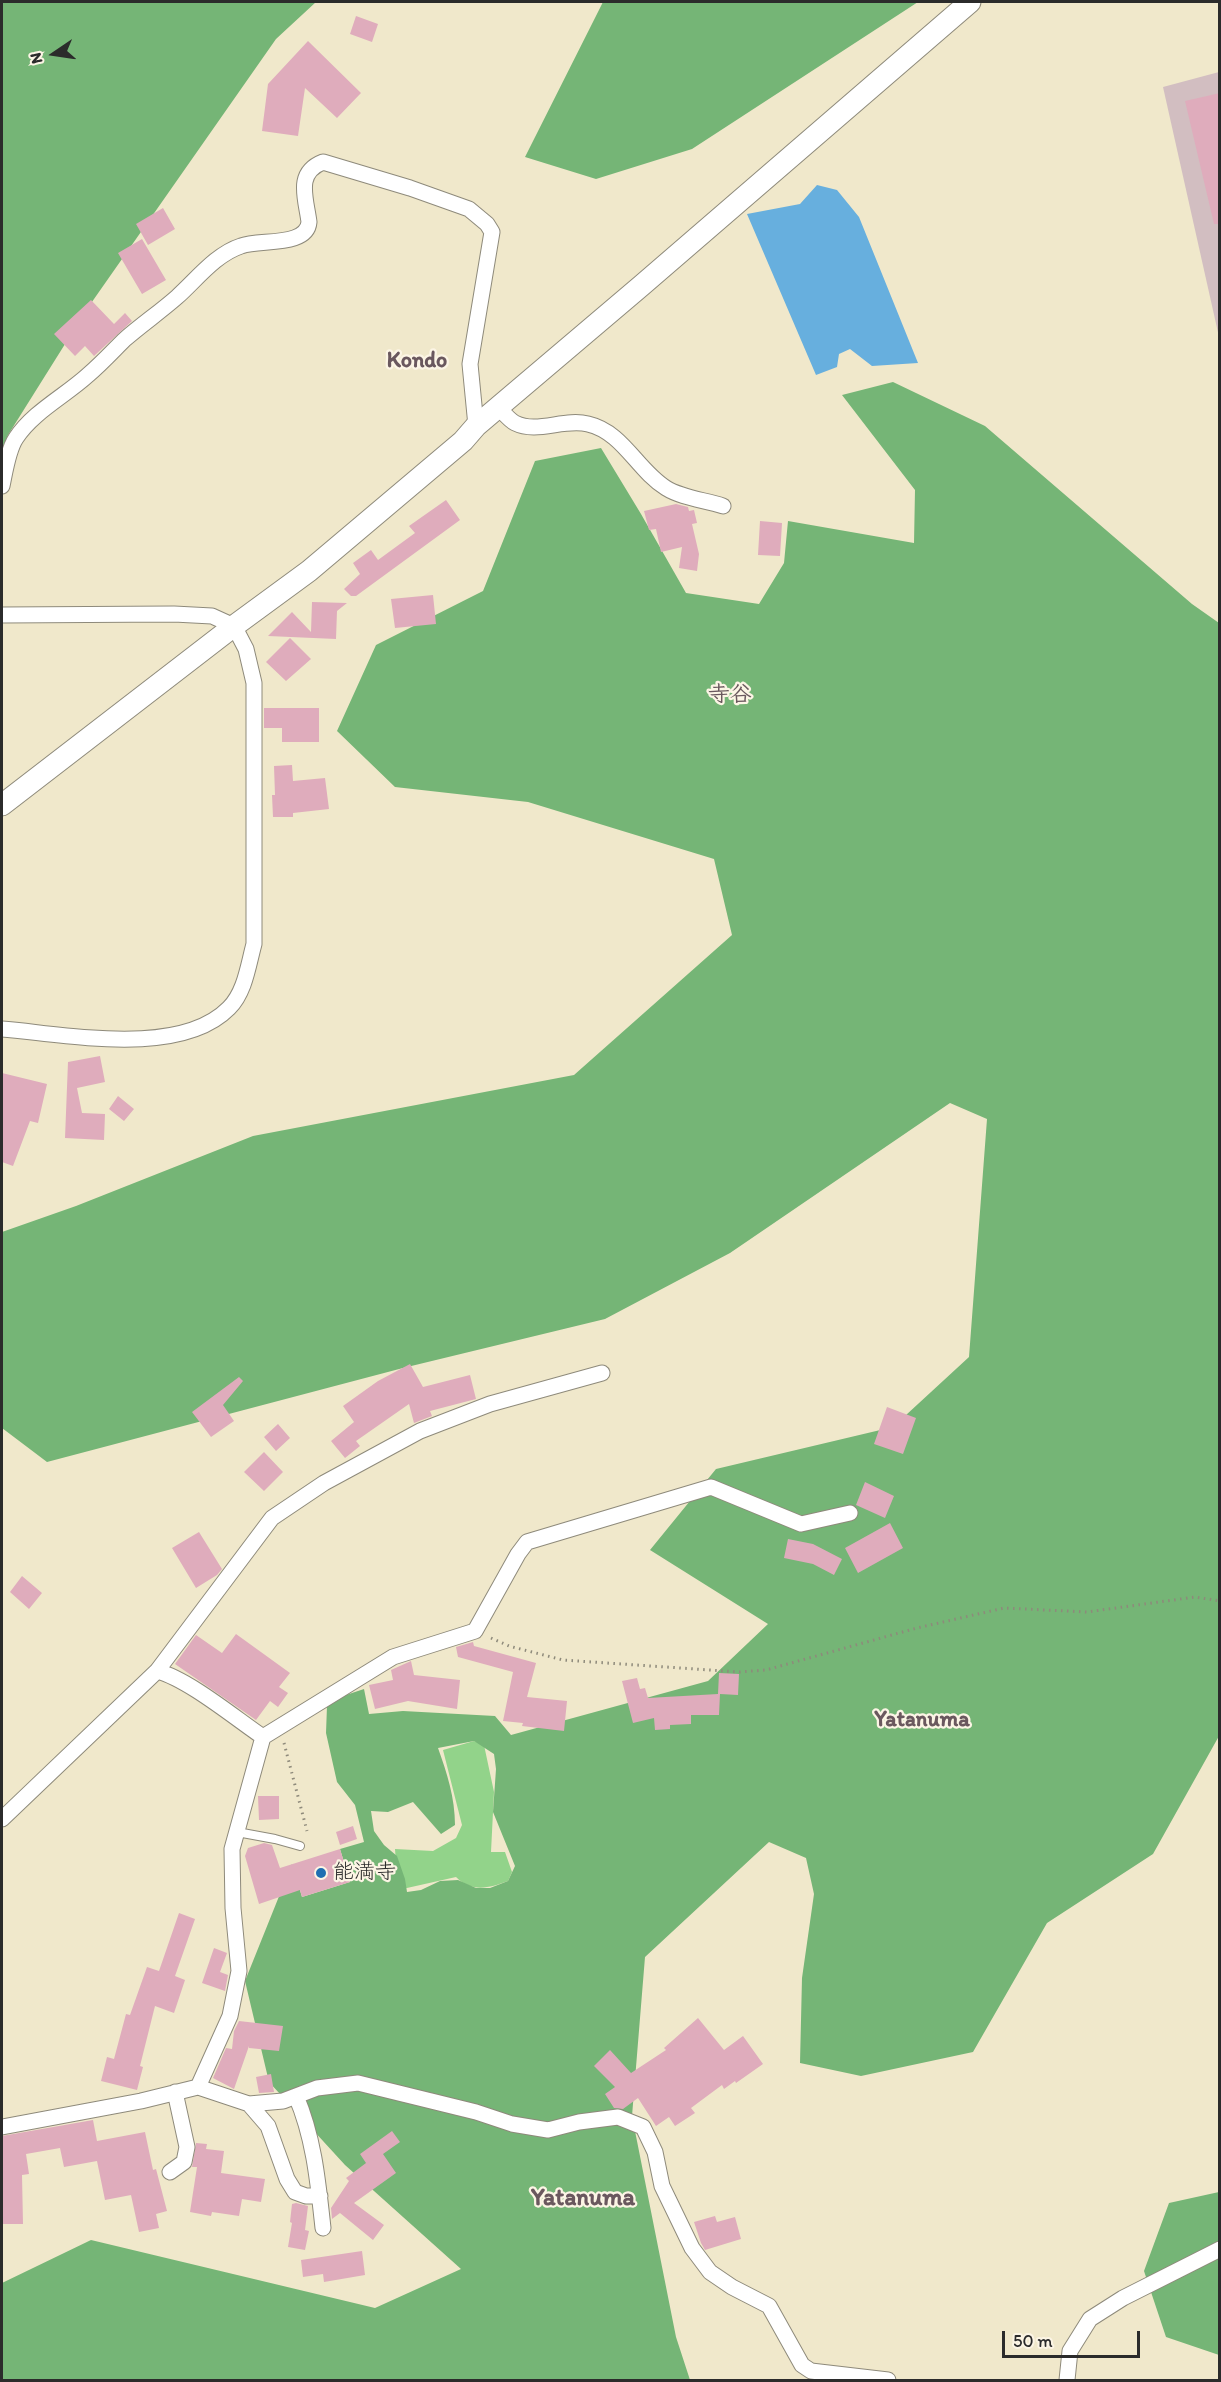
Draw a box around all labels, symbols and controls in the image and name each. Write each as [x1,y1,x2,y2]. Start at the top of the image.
north arrow [24,24,84,84]
text: N [26,51,46,66]
district label: Kondo [387,348,447,374]
district label: 寺谷 [708,682,752,708]
district label: Yatanuma [874,1707,970,1733]
place label: 能満寺 [333,1860,396,1886]
marker: 能満寺 [314,1866,328,1880]
district label: Yatanuma [531,2185,635,2213]
scale bar [1005,2319,1143,2357]
text: 50 m [1013,2330,1053,2352]

